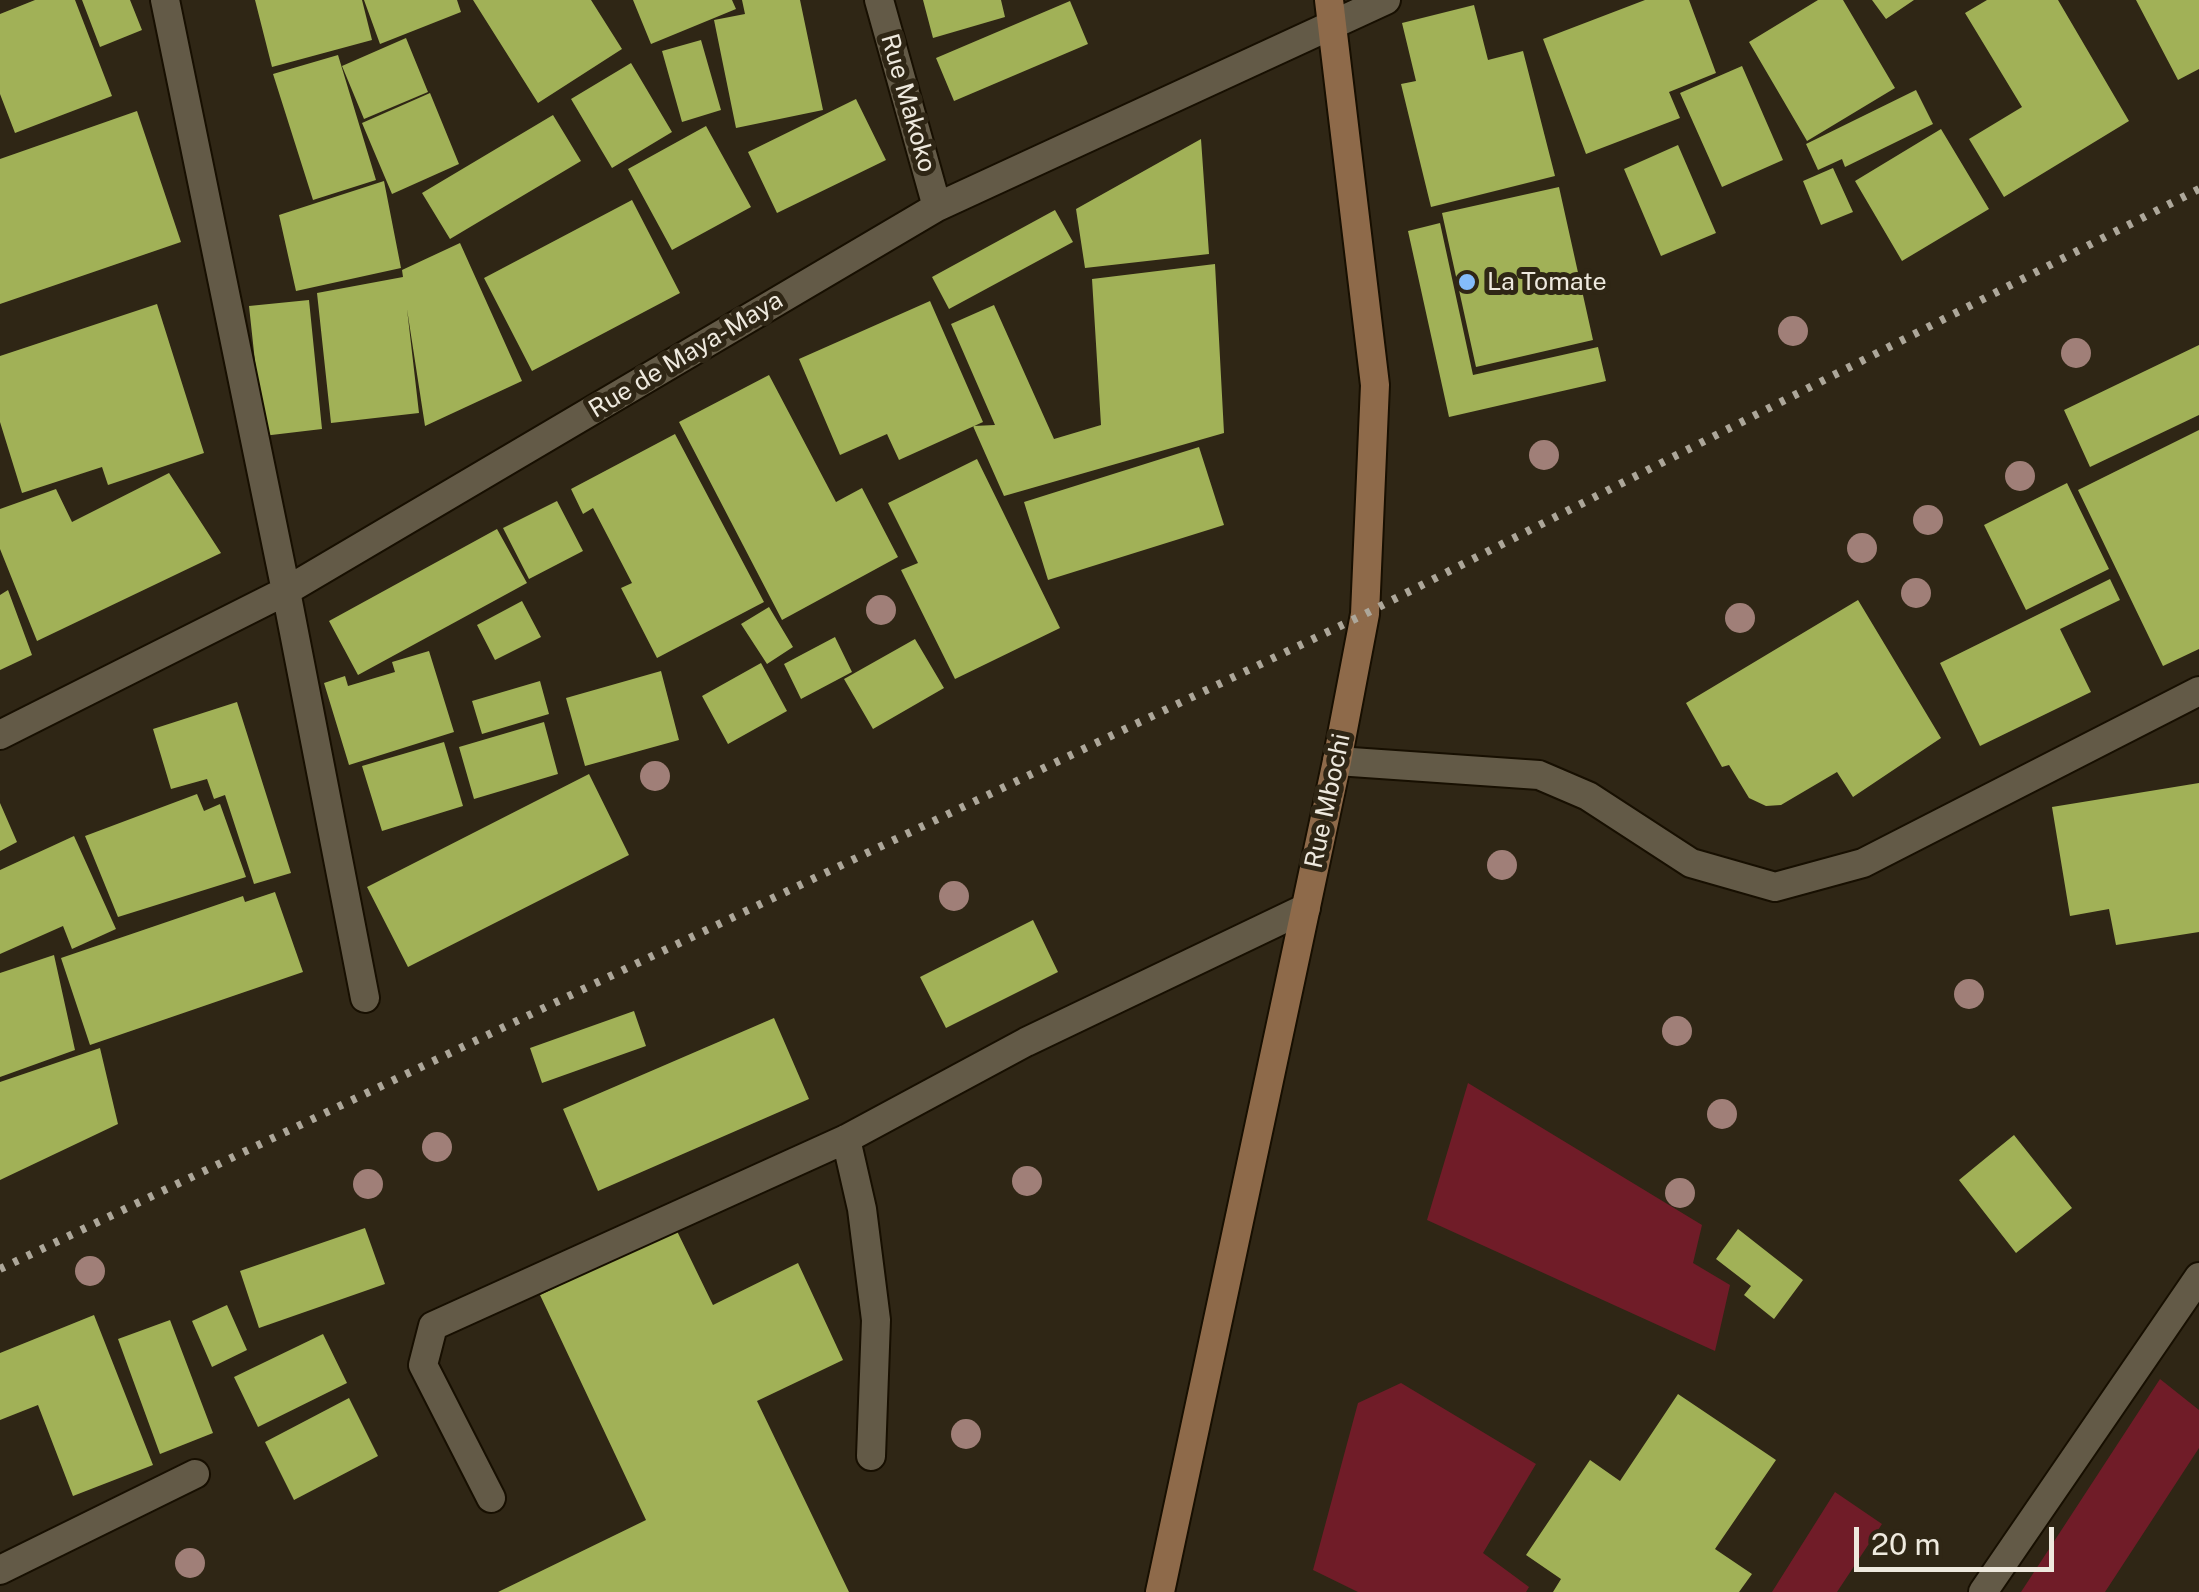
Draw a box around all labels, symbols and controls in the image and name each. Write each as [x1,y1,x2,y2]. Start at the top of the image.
street label: Rue Makoko [874,30,942,176]
place label: La Tomate [1487,267,1607,297]
marker: La Tomate [1456,271,1478,293]
street label: Rue de Maya-Maya [584,285,788,425]
street label: Rue Mbochi [1299,731,1357,871]
scale bar [1859,1507,2059,1569]
text: 20 m [1871,1526,1940,1562]

